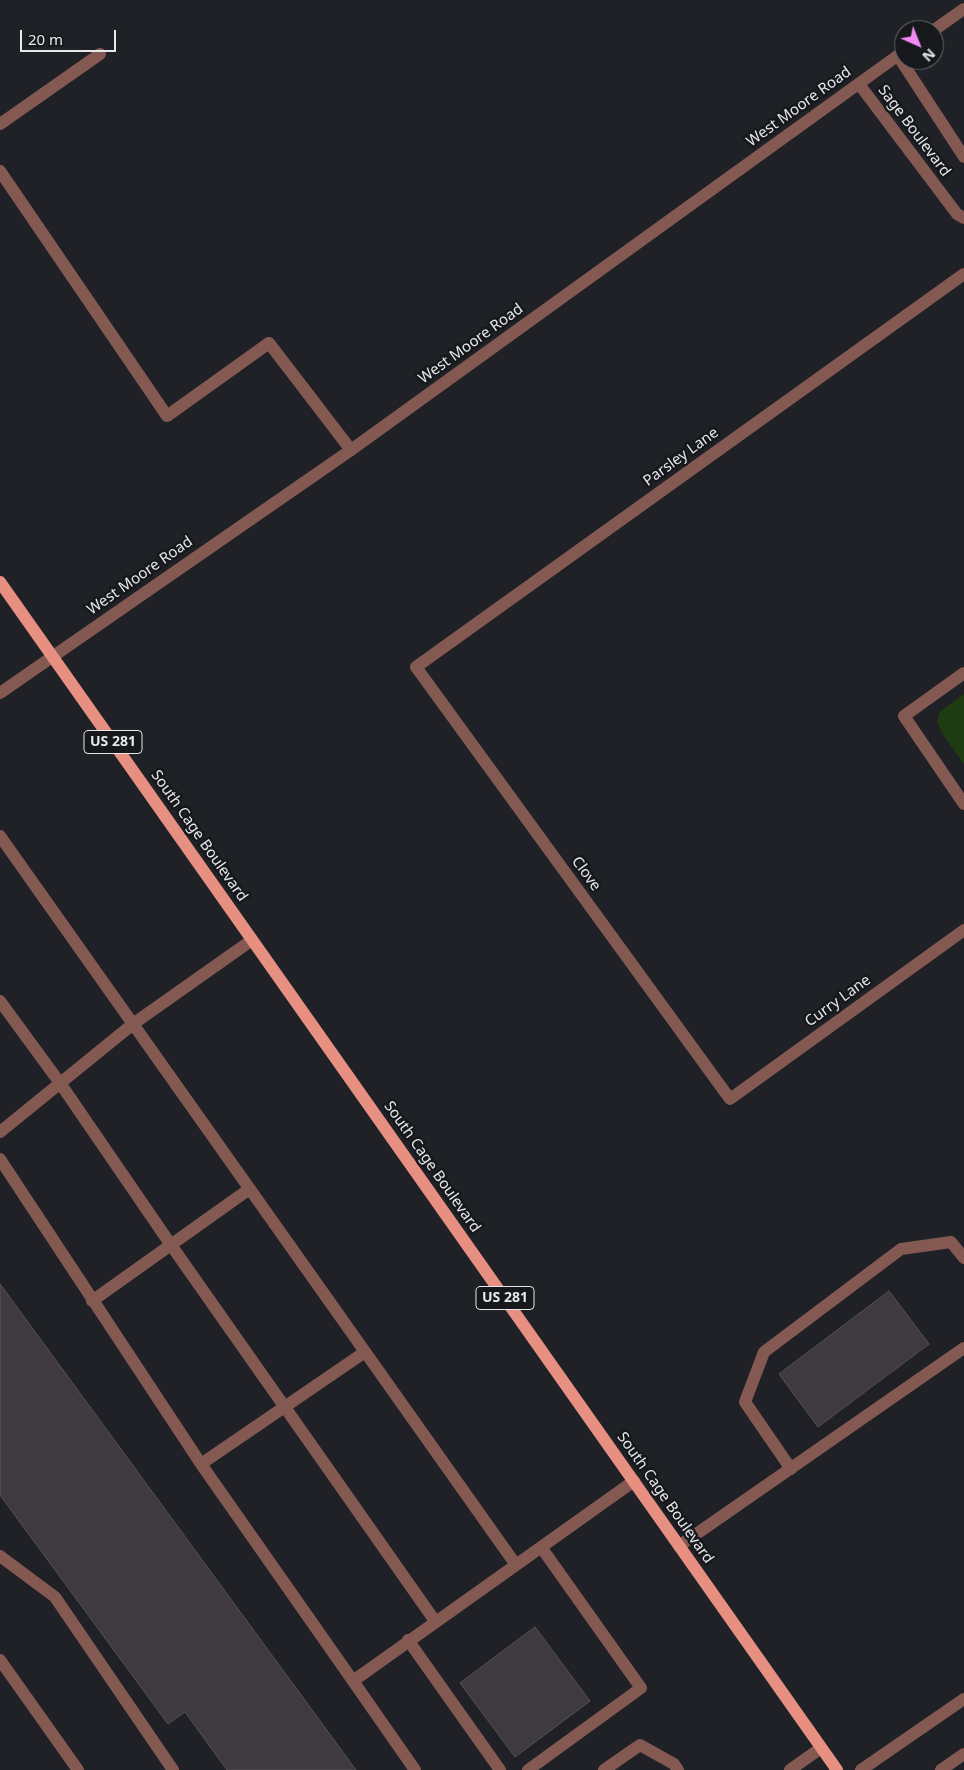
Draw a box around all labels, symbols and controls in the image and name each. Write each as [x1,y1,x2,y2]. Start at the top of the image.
scale bar [22,20,119,52]
north arrow [894,20,944,70]
text: 20 m [28,29,63,49]
text: N [918,45,940,66]
street label: West Moore Road [743,63,855,151]
street label: Sage Boulevard [874,82,954,180]
street label: West Moore Road [415,300,527,388]
street label: Parsley Lane [640,424,722,490]
street label: West Moore Road [84,533,196,619]
road number: US 281 [84,730,142,754]
street label: South Cage Boulevard [147,767,251,905]
street label: Clove [567,853,605,895]
street label: Curry Lane [802,971,874,1031]
street label: South Cage Boulevard [380,1098,484,1236]
road number: US 281 [476,1286,534,1310]
street label: South Cage Boulevard [613,1429,717,1567]

